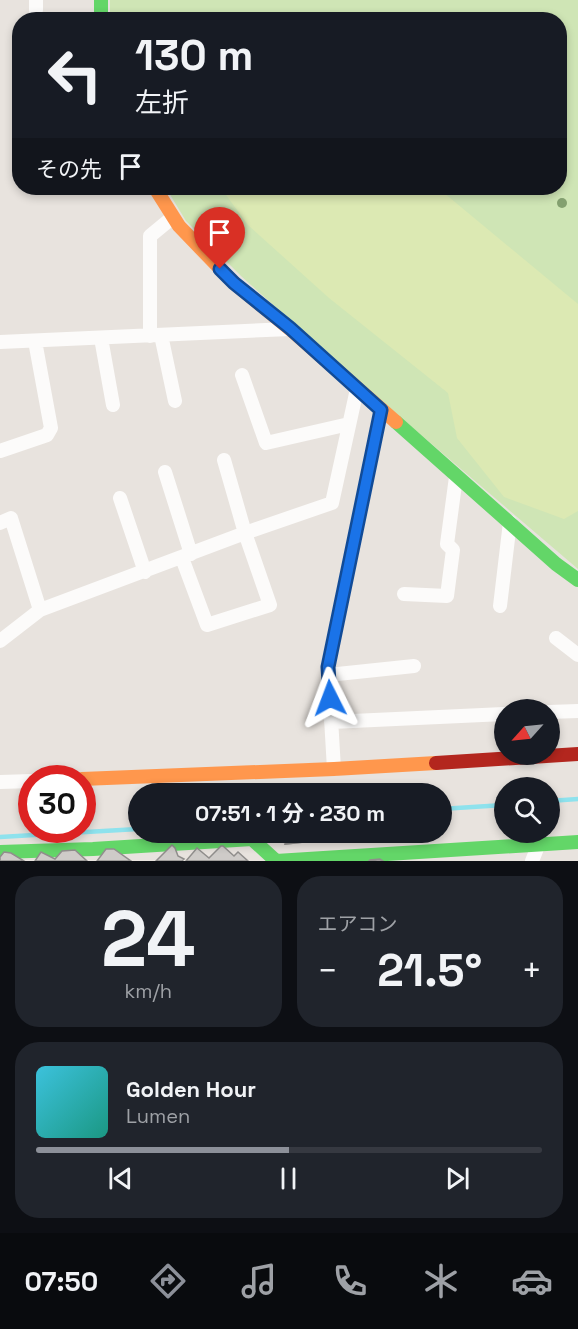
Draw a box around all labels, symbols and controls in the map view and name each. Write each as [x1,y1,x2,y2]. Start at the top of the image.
text: 130 m [135,29,253,82]
icon: left [36,36,114,114]
text: 左折 [135,85,189,120]
icon: arrive [114,150,147,183]
text: その先 [36,155,102,183]
pin [194,207,245,269]
icon: arrive [203,216,236,249]
position arrow [298,666,362,730]
north arrow [494,699,560,765]
map controls [494,699,560,843]
speed limit sign: 30 [18,765,96,843]
button: search [494,777,560,843]
text: 07:51 · 1 分 · 230 m [195,799,385,827]
text: 24 [101,889,196,989]
text: エアコン [318,911,398,937]
text: 21.5° [377,942,482,999]
text: − [318,950,338,992]
text: + [522,950,542,992]
text: km/h [124,978,172,1004]
text: Golden Hour [126,1075,256,1103]
text: Lumen [126,1103,190,1129]
icon: previous [104,1162,137,1195]
icon: pause [272,1162,305,1195]
icon: next [441,1162,474,1195]
icon: directions [147,1260,189,1302]
icon: music [238,1260,280,1302]
icon: phone [329,1260,371,1302]
icon: climate [420,1260,462,1302]
icon: car [511,1260,553,1302]
text: 07:50 [25,1264,98,1299]

